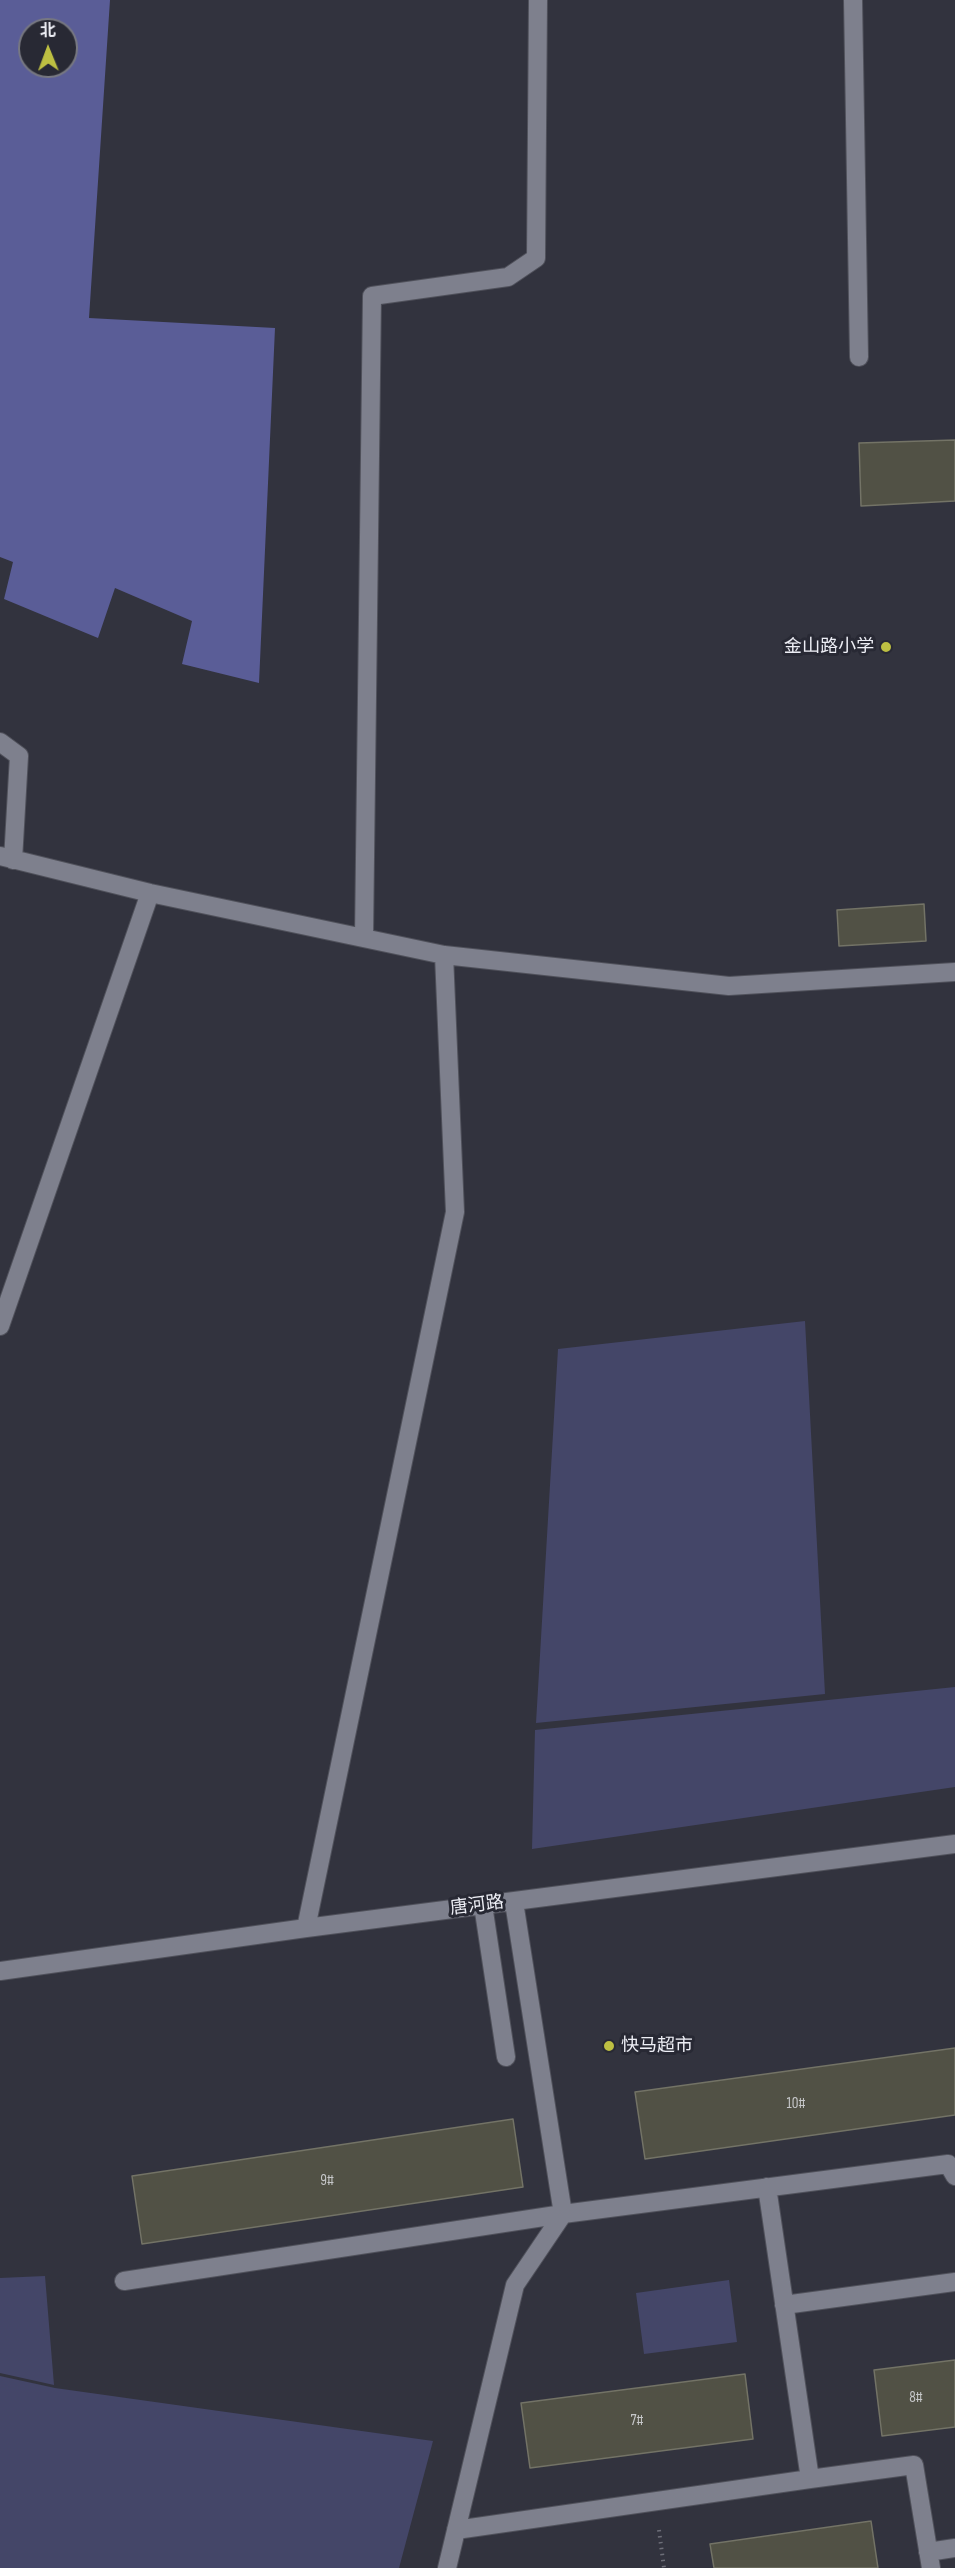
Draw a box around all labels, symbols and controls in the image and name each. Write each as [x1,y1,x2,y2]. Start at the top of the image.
north arrow [18,18,78,78]
text: 北 [40,22,56,41]
place label: 金山路小学 [784,636,874,658]
marker: 金山路小学 [879,640,893,654]
street label: 唐河路 [449,1892,505,1920]
place label: 快马超市 [621,2035,693,2057]
marker: 快马超市 [602,2039,616,2053]
house number: 10# [787,2095,805,2113]
house number: 9# [320,2172,334,2190]
house number: 8# [909,2389,923,2407]
house number: 7# [631,2412,643,2430]

